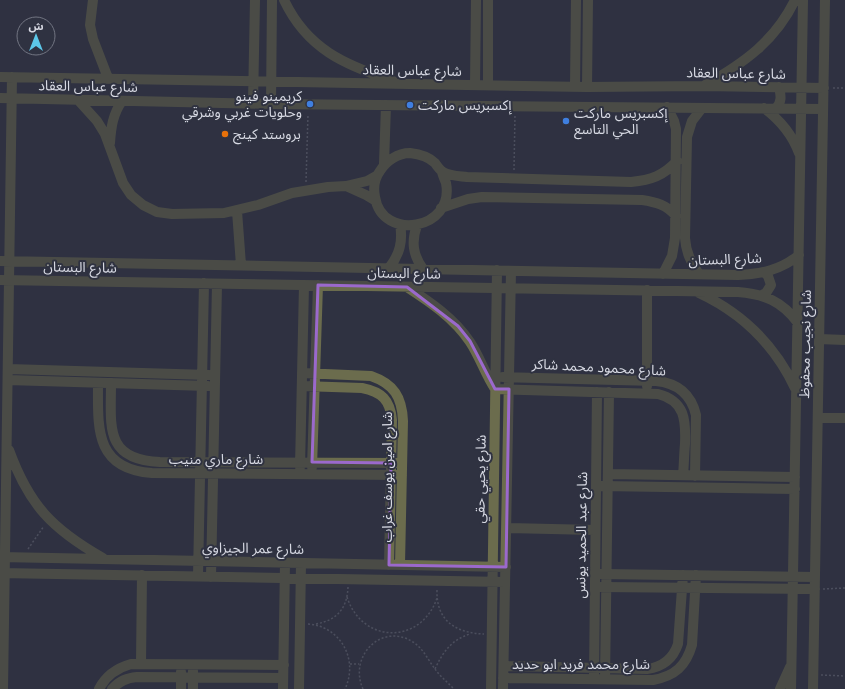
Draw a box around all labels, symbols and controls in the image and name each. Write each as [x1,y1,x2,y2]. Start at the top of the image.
north arrow [16,16,56,56]
text: ش [28,19,44,33]
street label: شارع عباس العقاد [362,60,462,82]
street label: شارع عباس العقاد [686,63,786,85]
street label: شارع عباس العقاد [38,76,138,98]
place label: كريمينو فينو وحلويات غربي وشرقي [182,87,302,123]
place label: إكسبريس ماركت [418,96,513,115]
marker: كريمينو فينو وحلويات غربي وشرقي [305,99,315,109]
marker: إكسبريس ماركت [405,100,415,110]
place label: إكسبريس ماركت الحي التاسع [574,104,669,140]
marker: إكسبريس ماركت الحي التاسع [561,116,571,126]
place label: بروستد كينج [233,125,301,145]
marker: بروستد كينج [220,129,230,139]
street label: شارع البستان [688,249,762,271]
street label: شارع البستان [43,257,117,279]
street label: شارع البستان [367,263,441,285]
street label: شارع نجيب محفوظ [795,289,817,399]
street label: شارع محمود محمد شاكر [530,354,667,381]
street label: شارع امين يوسف غراب [378,411,398,543]
street label: شارع يحيي حقي [470,434,492,524]
street label: شارع ماري منيب [169,450,263,470]
street label: شارع عبد الحميد يونس [571,471,593,599]
street label: شارع عمر الجيزاوي [202,538,304,560]
street label: شارع محمد فريد ابو حديد [512,655,650,675]

